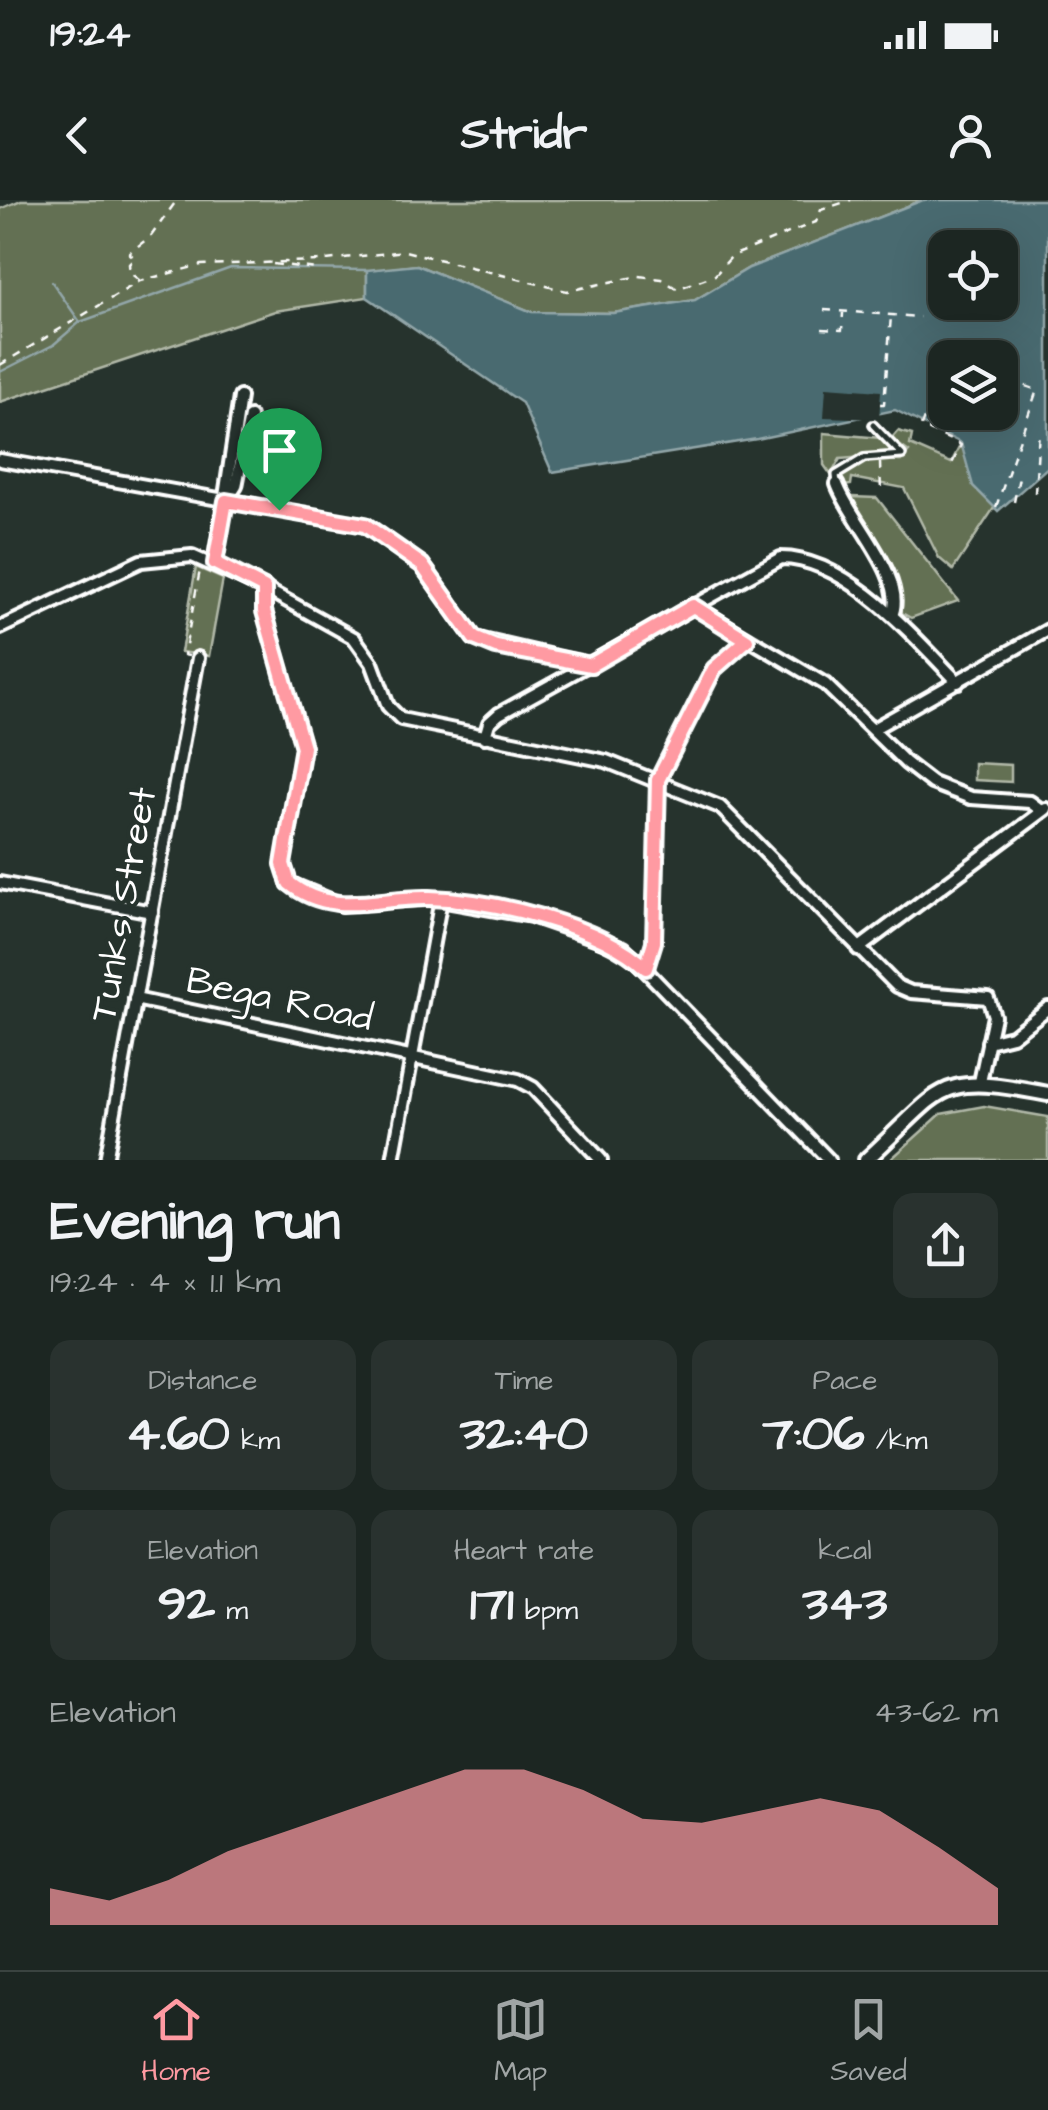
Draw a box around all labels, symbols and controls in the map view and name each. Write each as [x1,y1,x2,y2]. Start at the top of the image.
text: 19:24 [50,9,130,61]
text: Stridr [461,104,587,166]
icon: back [50,108,105,163]
icon: person [943,108,998,163]
map controls [928,230,1018,430]
button: locate [928,230,1018,320]
button: layers [928,340,1018,430]
pin [237,408,322,511]
icon: arrive [252,423,307,478]
street label: Tunks Street [78,783,170,1025]
street label: Bega Road [182,955,377,1045]
text: Evening run [50,1184,340,1260]
button: share [893,1193,998,1298]
text: 19:24 · 4 × 1.1 km [50,1260,280,1305]
text: Distance [149,1361,257,1400]
text: Time [495,1361,553,1400]
text: Pace [813,1361,877,1400]
text: 4.60 [126,1400,230,1469]
text: 32:40 [460,1400,588,1469]
text: 7:06 [763,1400,865,1469]
text: km [230,1421,280,1460]
text: /km [865,1421,927,1460]
text: Elevation [148,1531,258,1570]
text: Heart rate [454,1531,594,1570]
text: kcal [818,1531,872,1570]
text: 92 [158,1570,215,1639]
text: 171 [470,1570,514,1639]
text: 343 [803,1570,887,1639]
text: m [215,1591,248,1630]
text: bpm [514,1591,578,1630]
text: Elevation [50,1690,176,1735]
text: 43–62 m [874,1690,998,1735]
tab: Home [141,1992,211,2091]
tab: Map [493,1992,548,2091]
tab: Saved [831,1992,907,2091]

